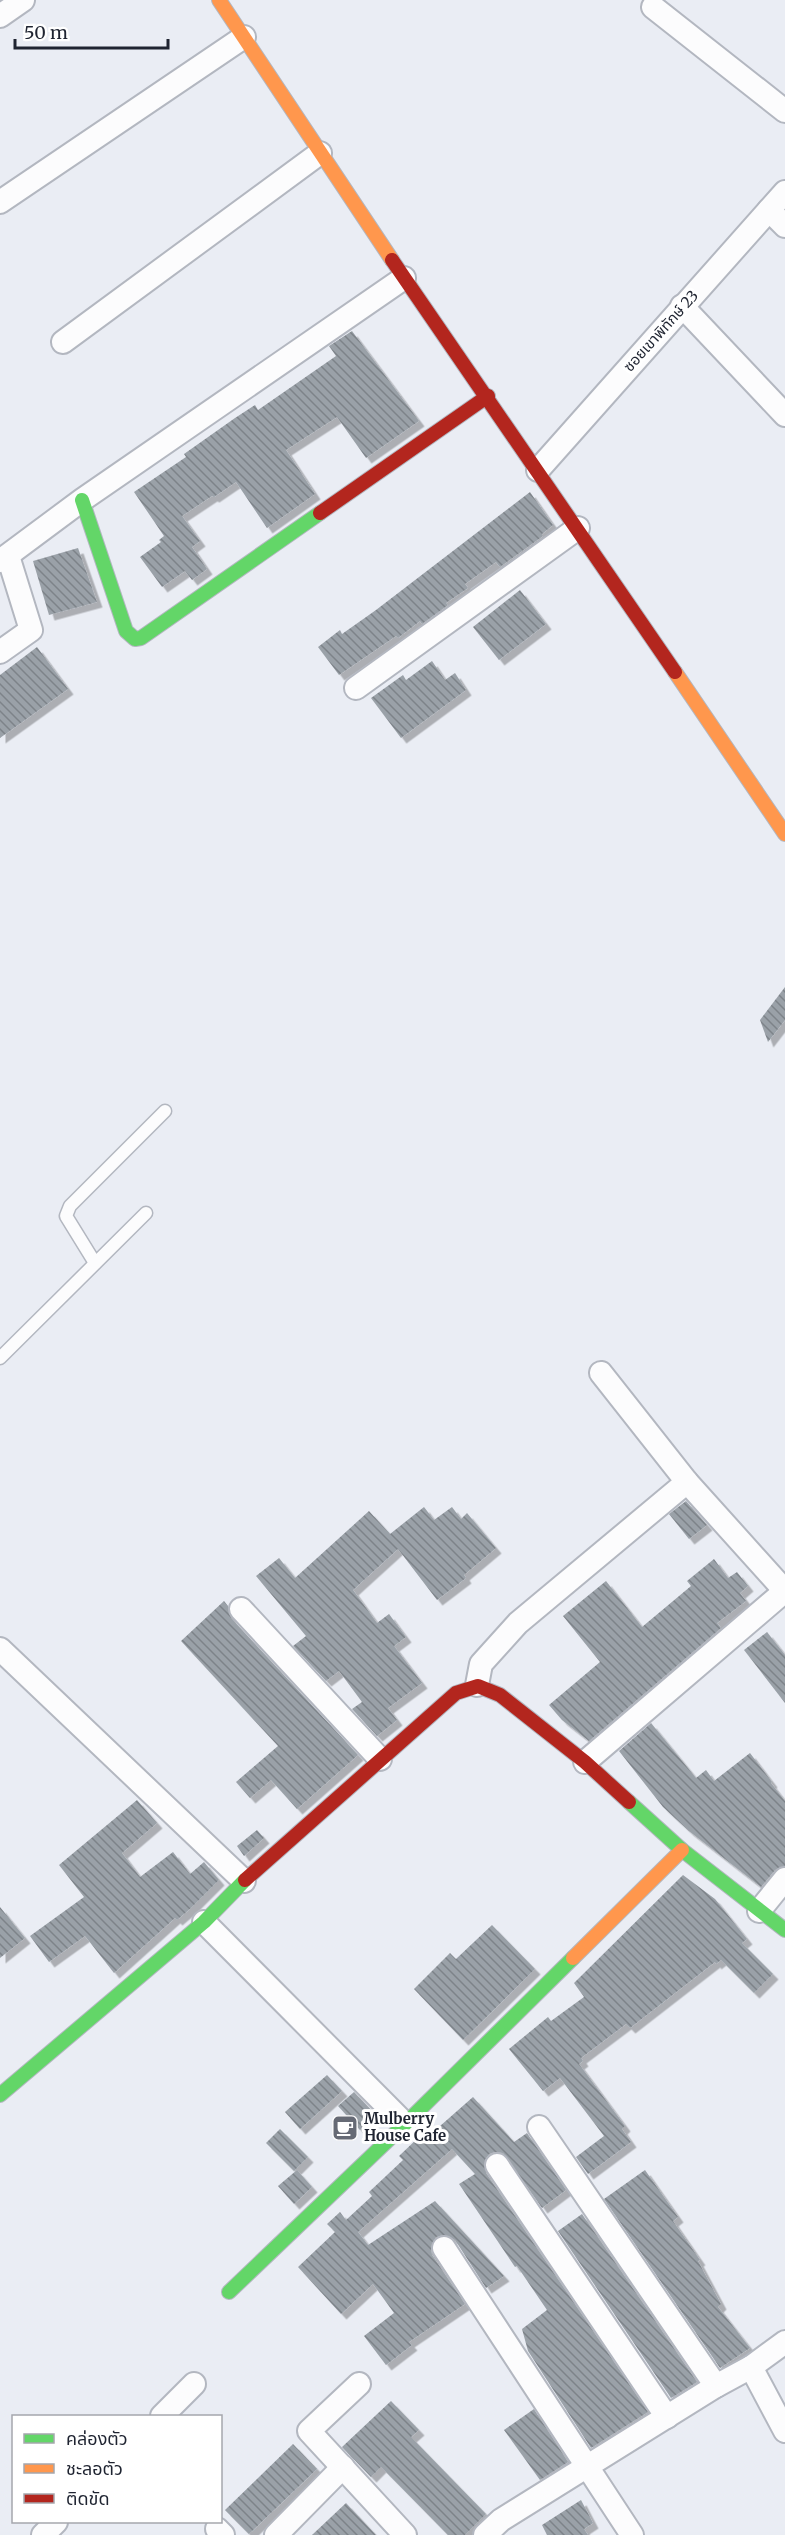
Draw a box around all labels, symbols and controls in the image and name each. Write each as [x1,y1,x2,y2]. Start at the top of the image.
scale bar [15,12,168,50]
text: 50 m [24,21,68,44]
street label: ซอยเขาพิทักษ์ 23 [619,286,702,375]
place label: Mulberry House Cafe [364,2109,446,2145]
cafe icon: Mulberry House Cafe [330,2113,360,2143]
legend [12,2415,222,2523]
text: คล่องตัว [66,2427,128,2450]
text: ชะลอตัว [66,2457,123,2480]
text: ติดขัด [66,2487,109,2510]

